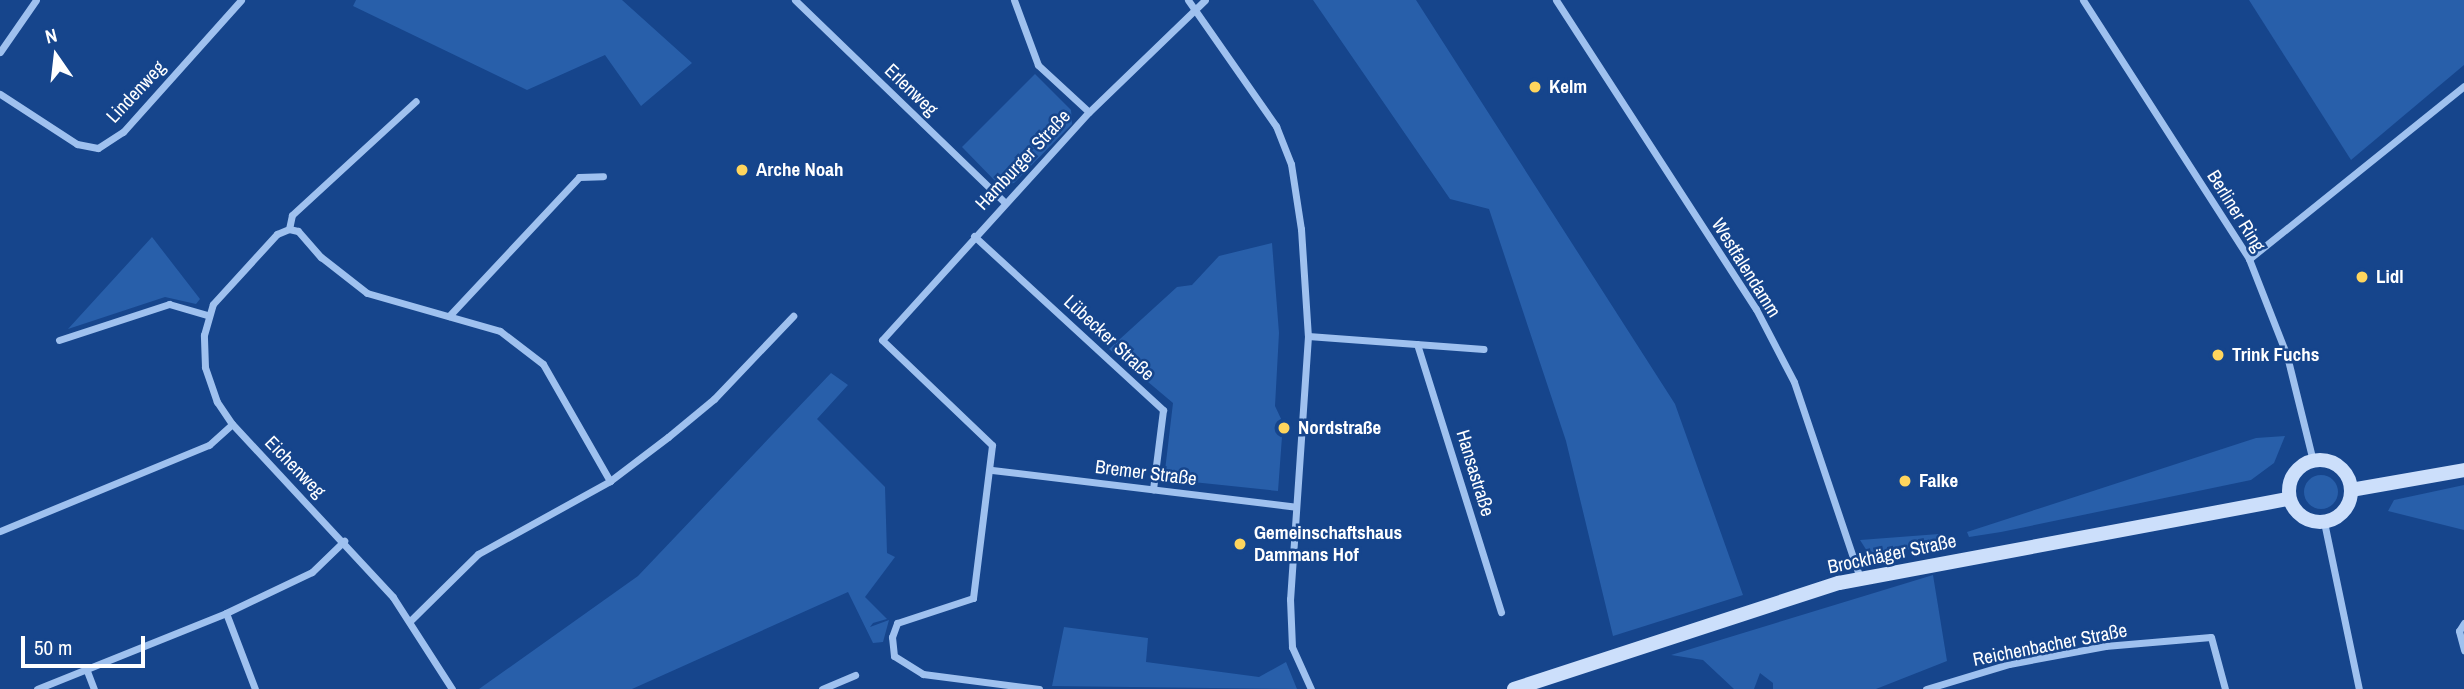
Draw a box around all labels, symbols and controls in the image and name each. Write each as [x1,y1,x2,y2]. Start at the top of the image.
north arrow [21,21,91,91]
text: N [42,22,60,50]
street label: Lindenweg [102,56,170,128]
street label: Erlenweg [880,59,942,121]
place label: Kelm [1549,76,1587,98]
marker: Kelm [1527,79,1543,95]
street label: Hamburger Straße [971,105,1075,215]
place label: Arche Noah [756,159,843,181]
marker: Arche Noah [734,162,750,178]
street label: Berliner Ring [2202,166,2270,256]
street label: Westfalendamm [1707,214,1785,322]
place label: Lidl [2376,266,2404,288]
marker: Lidl [2354,269,2370,285]
street label: Lübecker Straße [1059,290,1159,386]
place label: Trink Fuchs [2232,344,2319,366]
marker: Trink Fuchs [2210,347,2226,363]
place label: Nordstraße [1298,417,1381,439]
marker: Nordstraße [1276,420,1292,436]
street label: Hansastraße [1451,427,1499,519]
street label: Eichenweg [260,431,330,503]
street label: Bremer Straße [1094,455,1198,491]
place label: Falke [1919,470,1958,492]
marker: Falke [1897,473,1913,489]
place label: Gemeinschaftshaus Dammans Hof [1254,522,1402,566]
street label: Brockhäger Straße [1826,529,1958,579]
marker: Gemeinschaftshaus Dammans Hof [1232,536,1248,552]
street label: Reichenbacher Straße [1971,619,2129,671]
scale bar [24,622,149,666]
text: 50 m [34,633,72,662]

